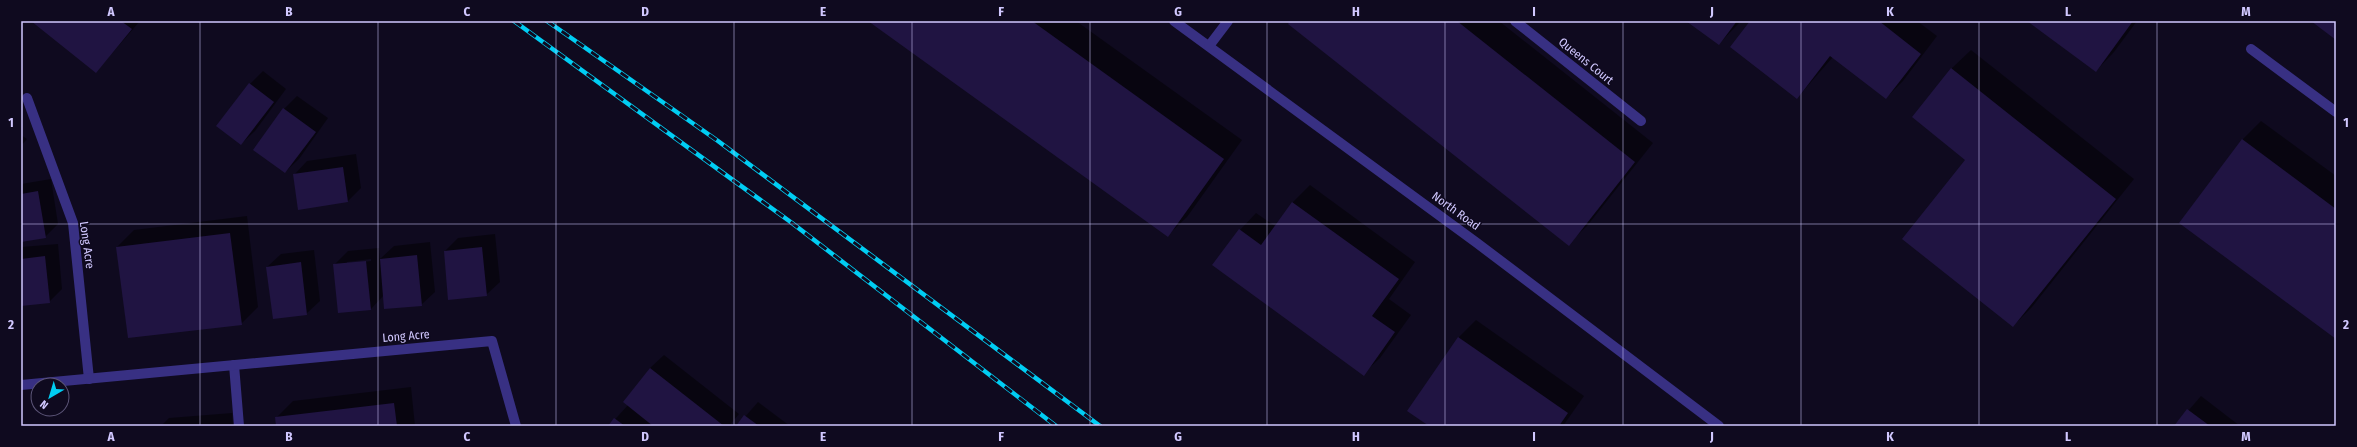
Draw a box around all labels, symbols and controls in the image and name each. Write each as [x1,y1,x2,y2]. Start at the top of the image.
text: A [106,4,115,19]
text: B [285,4,293,19]
text: C [464,4,471,19]
text: D [641,4,649,19]
text: E [820,4,826,19]
text: F [998,4,1004,19]
text: G [1174,4,1182,19]
text: H [1352,4,1360,19]
text: I [1532,4,1536,19]
text: J [1709,4,1714,19]
text: K [1886,4,1894,19]
text: L [2065,4,2071,19]
text: M [2241,4,2251,19]
street label: Queens Court [1556,35,1616,87]
text: 1 [8,115,14,130]
text: 1 [2343,115,2349,130]
street label: North Road [1429,189,1483,233]
street label: Long Acre [77,221,97,269]
text: 2 [7,317,14,332]
text: 2 [2342,317,2349,332]
street label: Long Acre [382,327,430,345]
north arrow [30,377,70,417]
text: N [38,397,51,412]
text: A [106,429,115,444]
text: B [285,429,293,444]
text: C [464,429,471,444]
text: D [641,429,649,444]
text: E [820,429,826,444]
text: F [998,429,1004,444]
text: G [1174,429,1182,444]
text: H [1352,429,1360,444]
text: I [1532,429,1536,444]
text: J [1709,429,1714,444]
text: K [1886,429,1894,444]
text: L [2065,429,2071,444]
text: M [2241,429,2251,444]

